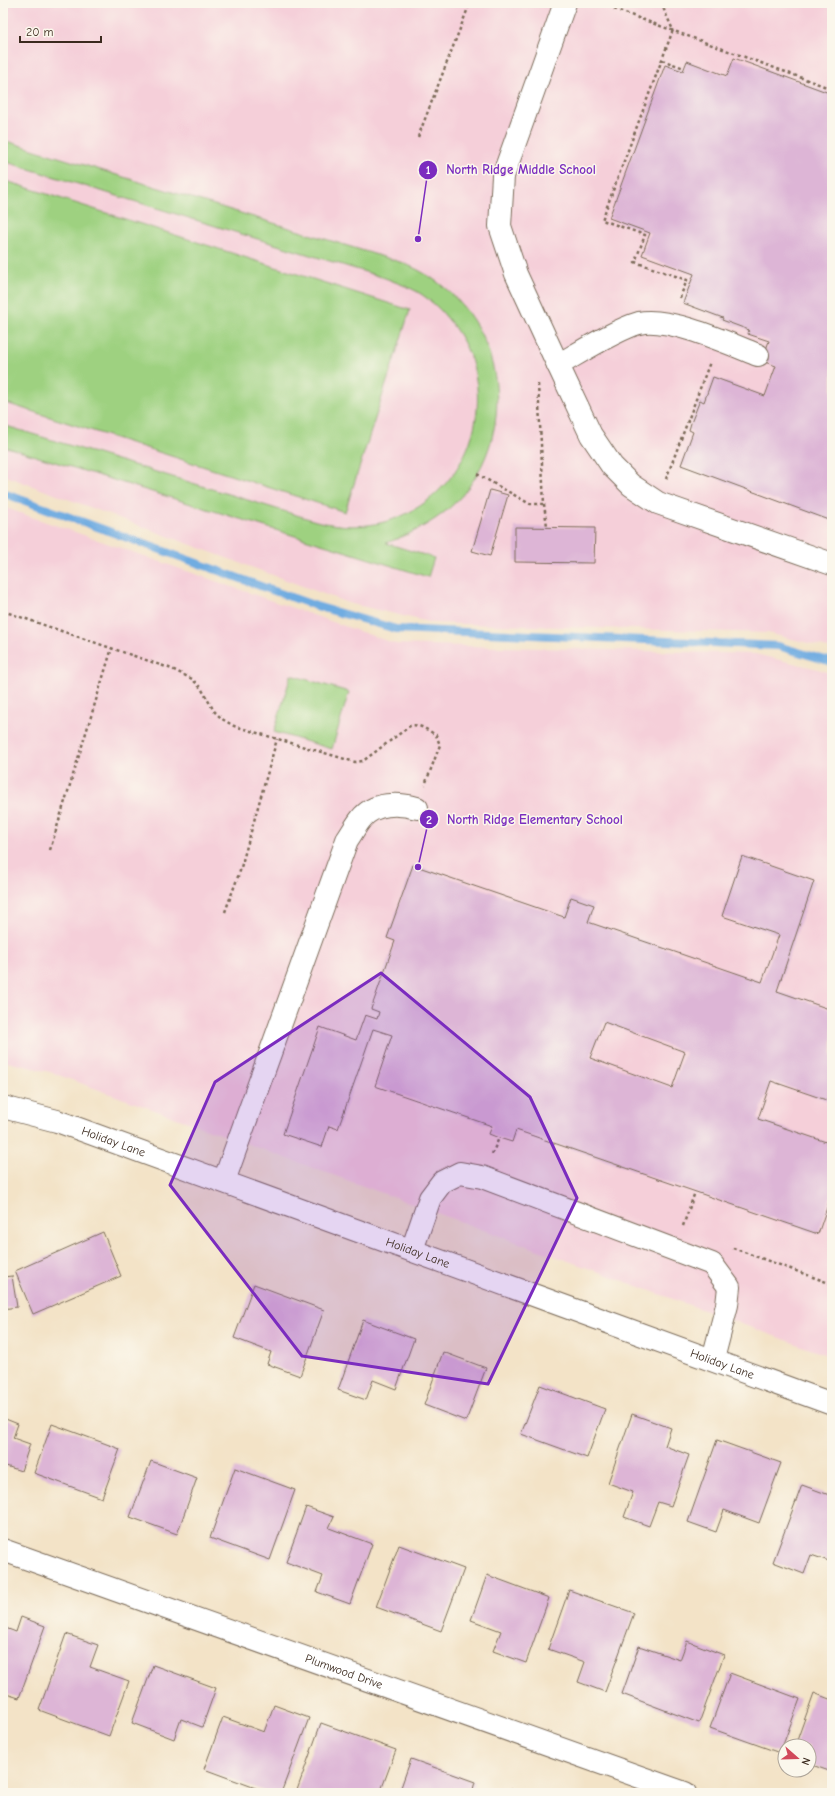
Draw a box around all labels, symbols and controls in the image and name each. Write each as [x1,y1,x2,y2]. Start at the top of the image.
scale bar [20,18,101,44]
text: 20 m [26,25,54,39]
callout: North Ridge Middle School [418,157,604,182]
text: North Ridge Middle School [446,162,596,177]
text: 1 [426,163,431,177]
callout: North Ridge Elementary School [419,807,631,832]
text: North Ridge Elementary School [447,812,623,827]
text: 2 [426,813,432,827]
street label: Holiday Lane [80,1124,147,1160]
street label: Holiday Lane [384,1235,452,1271]
street label: Holiday Lane [688,1346,756,1382]
street label: Plumwood Drive [303,1651,385,1692]
north arrow [777,1738,817,1778]
text: N [799,1756,813,1767]

